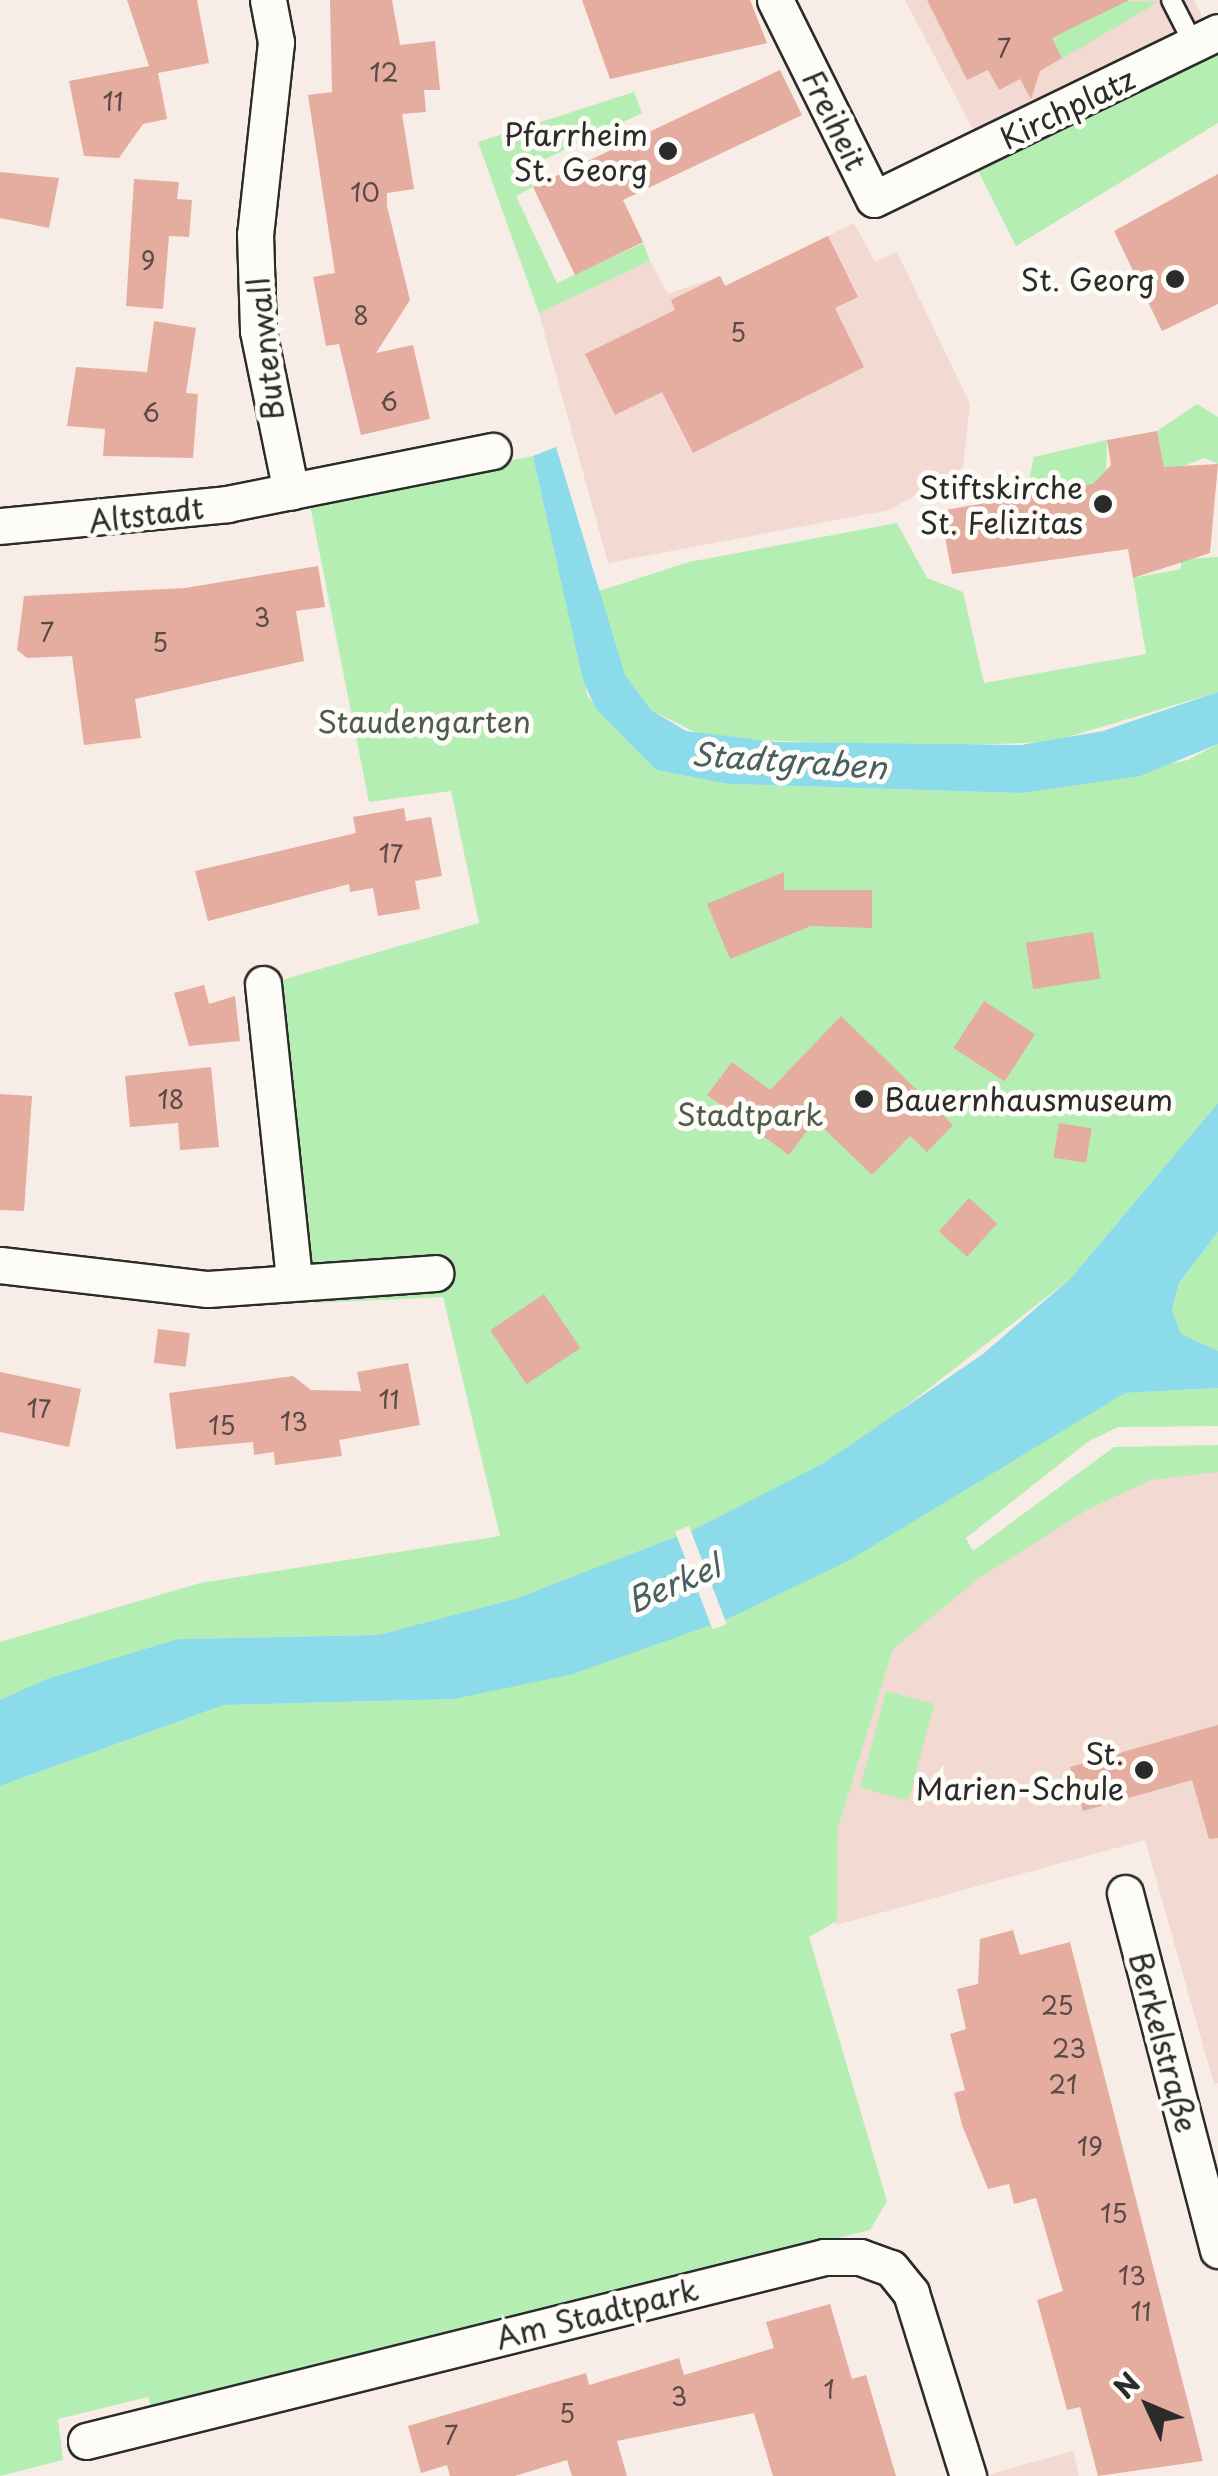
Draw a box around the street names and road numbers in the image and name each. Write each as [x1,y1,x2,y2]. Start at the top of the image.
street label: Kirchplatz [994,60,1140,156]
street label: Freiheit [795,64,875,176]
street label: Butenwall [240,276,290,422]
street label: Altstadt [86,489,206,539]
street label: Berkelstraße [1123,1948,1205,2136]
street label: Am Stadtpark [492,2270,702,2356]

